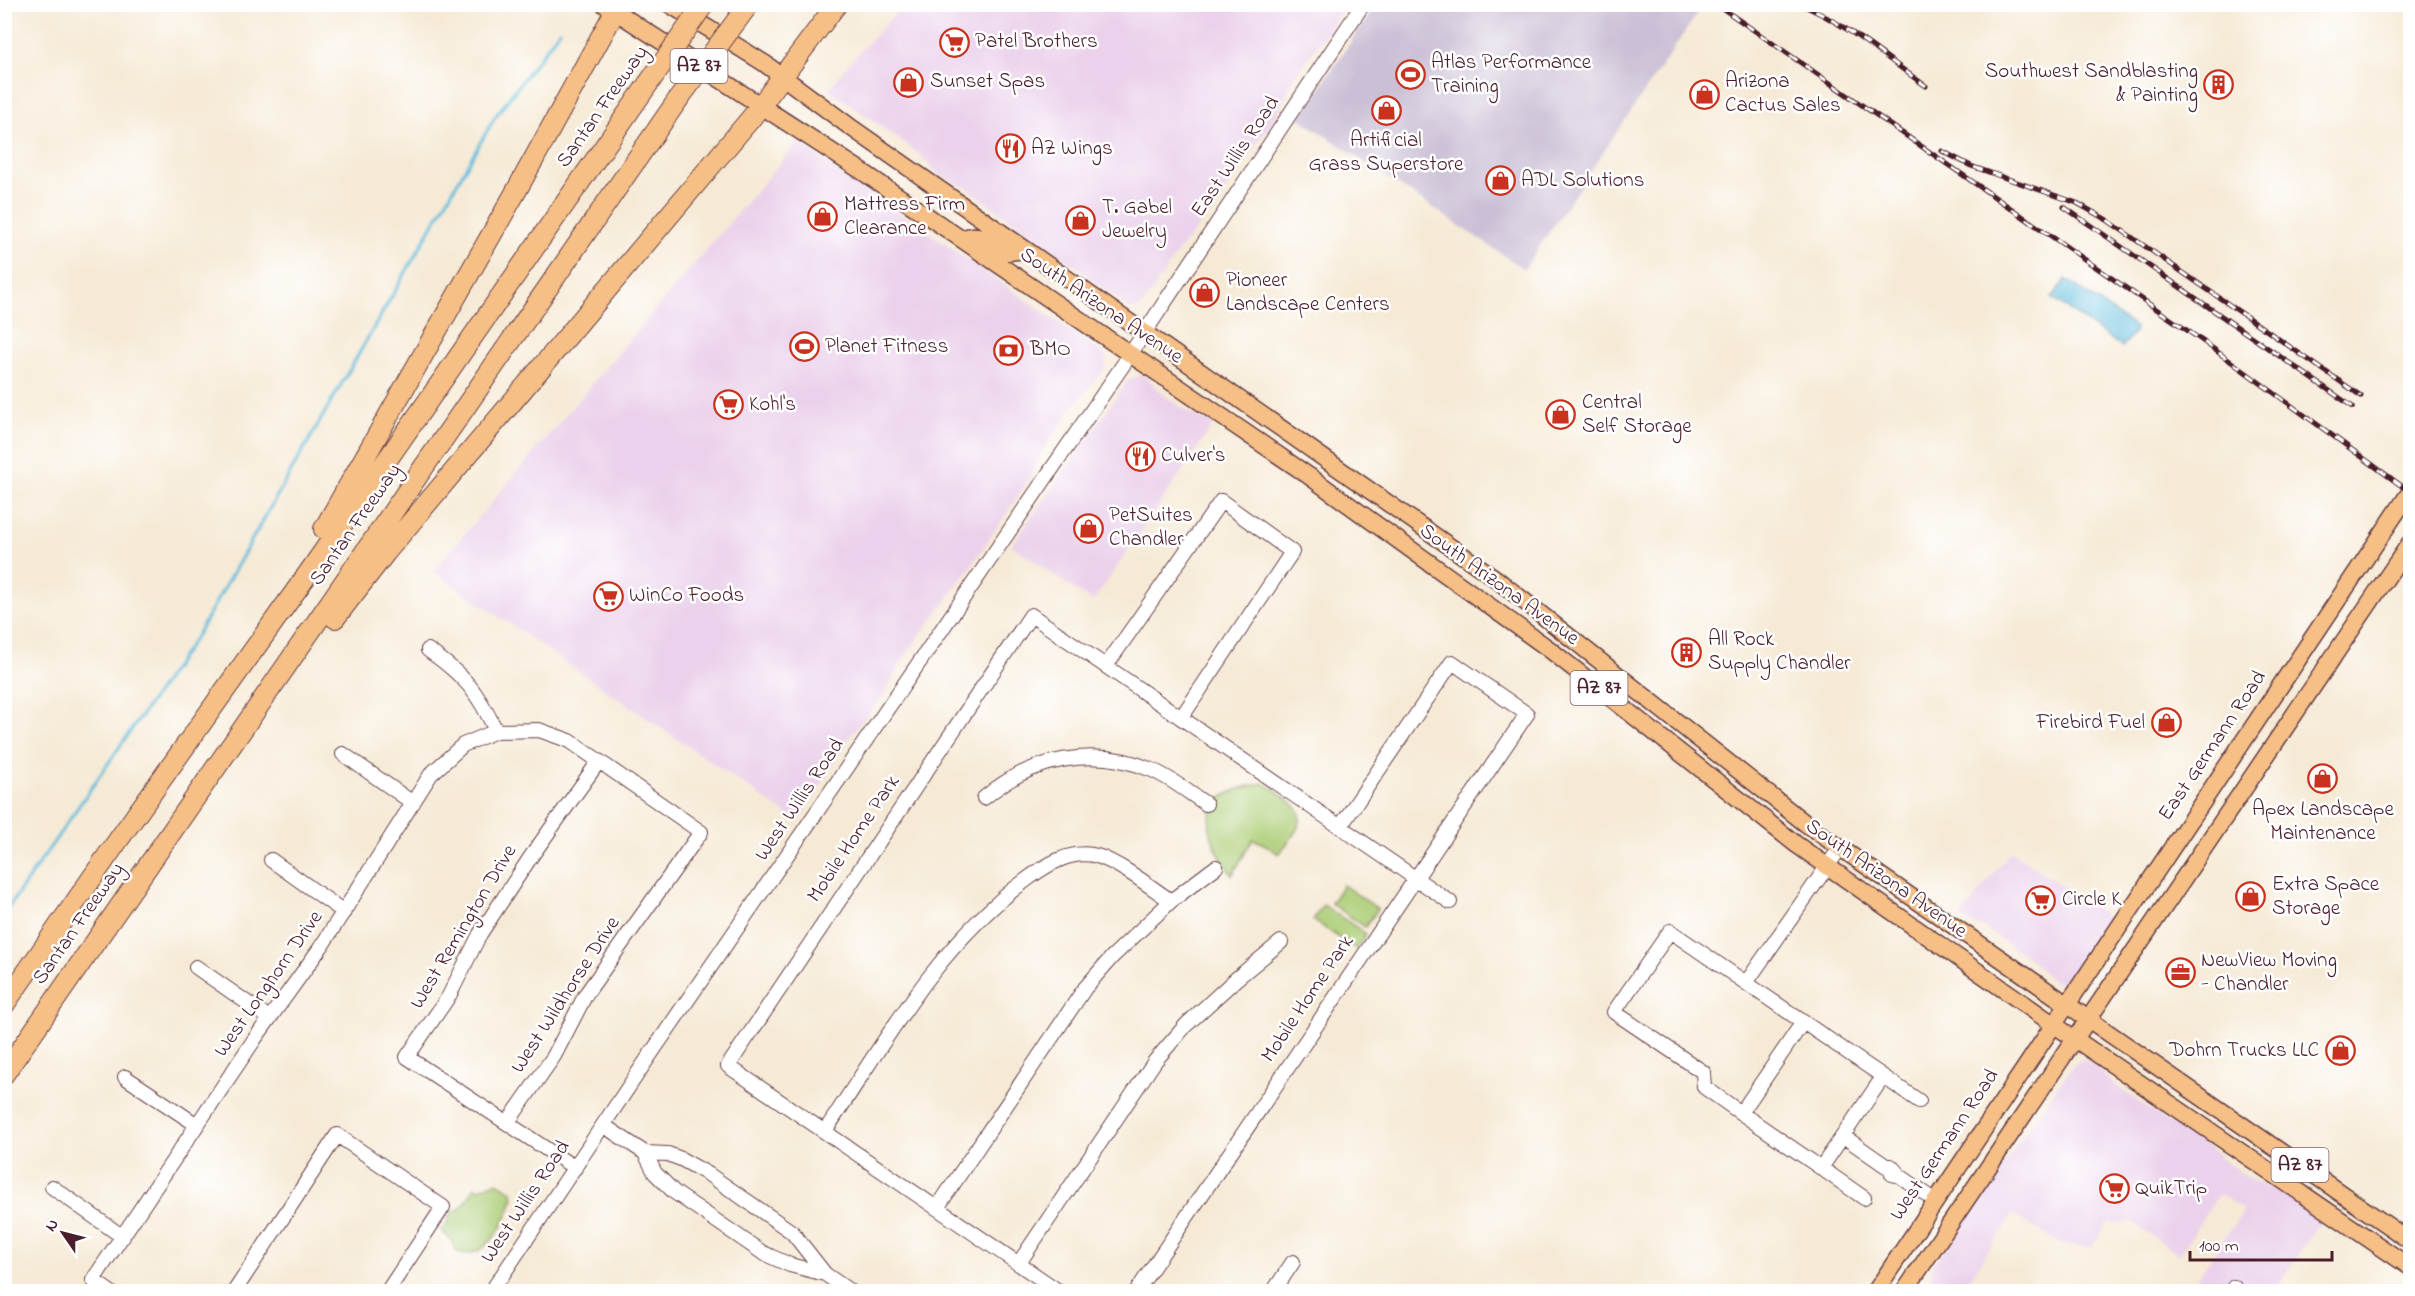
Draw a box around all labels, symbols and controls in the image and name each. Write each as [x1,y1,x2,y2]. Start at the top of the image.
supermarket icon: Patel Brothers [938,26,970,58]
place label: Patel Brothers [975,27,1098,57]
street label: Santan Freeway [550,40,658,175]
place label: Atlas Performance Training [1431,48,1592,104]
road number: AZ 87 [670,49,728,83]
place label: Southwest Sandblasting & Painting [1985,57,2198,113]
sports icon: Atlas Performance Training [1394,59,1426,91]
shop icon: Sunset Spas [893,66,925,98]
place label: Sunset Spas [930,67,1045,97]
place label: Arizona Cactus Sales [1725,67,1841,121]
building icon: Southwest Sandblasting & Painting [2203,68,2235,100]
shop icon: Arizona Cactus Sales [1688,78,1720,110]
street label: East Willis Road [1184,90,1288,224]
shop icon: Artificial Grass Superstore [1370,94,1402,126]
place label: Artificial Grass Superstore [1308,126,1464,180]
restaurant icon: AZ Wings [994,133,1026,165]
place label: AZ Wings [1031,134,1113,166]
shop icon: ADL Solutions [1484,165,1516,197]
place label: ADL Solutions [1521,166,1644,196]
place label: Mattress Firm Clearance [844,190,965,244]
place label: T. Gabel Jewelry [1102,193,1172,249]
shop icon: Mattress Firm Clearance [807,201,839,233]
shop icon: T. Gabel Jewelry [1065,204,1097,236]
street label: South Arizona Avenue [1013,240,1189,372]
place label: Pioneer Landscape Centers [1226,266,1390,320]
shop icon: Pioneer Landscape Centers [1189,277,1221,309]
sports icon: Planet Fitness [788,331,820,363]
place label: Planet Fitness [825,332,948,362]
bank icon: BMO [993,334,1025,366]
place label: BMO [1029,335,1071,365]
place label: Central Self Storage [1582,388,1692,444]
supermarket icon: Kohl's [712,389,744,421]
place label: Kohl's [749,390,796,420]
shop icon: Central Self Storage [1545,399,1577,431]
restaurant icon: Culver's [1124,440,1156,472]
place label: Culver's [1161,441,1226,471]
street label: Santan Freeway [303,458,411,593]
place label: PetSuites Chandler [1109,501,1193,555]
shop icon: PetSuites Chandler [1072,512,1104,544]
street label: South Arizona Avenue [1413,517,1586,654]
supermarket icon: WinCo Foods [592,580,624,612]
place label: WinCo Foods [629,581,744,611]
place label: All Rock Supply Chandler [1708,625,1851,681]
building icon: All Rock Supply Chandler [1671,636,1703,668]
street label: East Germann Road [2152,665,2275,827]
road number: AZ 87 [1570,671,1628,705]
shop icon: Firebird Fuel [2150,707,2182,739]
place label: Firebird Fuel [2035,708,2145,738]
street label: West Willis Road [748,732,852,867]
shop icon: Apex Landscape Maintenance [2307,763,2339,795]
street label: Mobile Home Park [800,769,908,909]
place label: Apex Landscape Maintenance [2252,795,2395,849]
street label: South Arizona Avenue [1799,812,1973,946]
street label: West Remington Drive [403,839,527,1016]
street label: Santan Freeway [26,857,134,992]
place label: Extra Space Storage [2272,870,2380,926]
shop icon: Extra Space Storage [2235,881,2267,913]
supermarket icon: Circle K [2025,884,2057,916]
place label: Circle K [2062,885,2122,915]
street label: West Longhorn Drive [207,904,333,1065]
street label: West Wildhorse Drive [504,910,628,1079]
street label: Mobile Home Park [1254,929,1362,1069]
place label: NewView Moving - Chandler [2201,946,2337,1000]
office icon: NewView Moving - Chandler [2164,957,2196,989]
shop icon: Dohrn Trucks LLC [2324,1035,2356,1067]
place label: Dohrn Trucks LLC [2168,1036,2319,1066]
street label: West Germann Road [1883,1063,2007,1227]
street label: West Willis Road [474,1134,578,1269]
road number: AZ 87 [2272,1148,2328,1182]
supermarket icon: QuikTrip [2098,1173,2130,1205]
place label: QuikTrip [2135,1174,2207,1204]
north arrow [33,1203,93,1263]
text: N [39,1214,65,1237]
scale bar [2190,1224,2332,1262]
text: 100 m [2199,1234,2239,1260]

